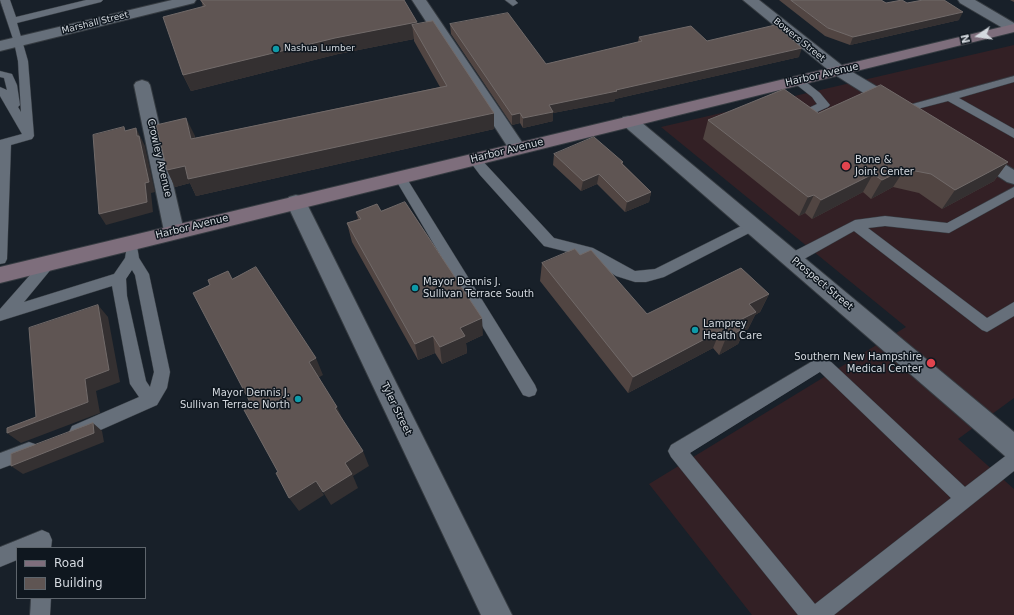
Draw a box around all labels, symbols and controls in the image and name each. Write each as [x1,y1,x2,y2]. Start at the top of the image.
street label: Marshall Street [61,10,129,36]
street label: Bowers Street [771,16,827,64]
north arrow [958,16,998,56]
text: N [958,33,973,45]
marker: Nashua Lumber [271,44,281,54]
place label: Nashua Lumber [284,44,355,54]
street label: Harbor Avenue [784,61,860,89]
street label: Crowley Avenue [144,118,174,198]
street label: Harbor Avenue [469,136,545,166]
place label: Bone & Joint Center [855,154,914,178]
marker: Bone & Joint Center [840,160,852,172]
street label: Harbor Avenue [154,212,230,242]
street label: Prospect Street [789,255,855,313]
place label: Mayor Dennis J. Sullivan Terrace South [423,276,534,300]
marker: Mayor Dennis J. Sullivan Terrace South [410,283,420,293]
place label: Lamprey Health Care [703,318,762,342]
marker: Lamprey Health Care [690,325,700,335]
place label: Southern New Hampshire Medical Center [794,351,922,374]
marker: Southern New Hampshire Medical Center [925,357,937,369]
street label: Tyler Street [378,381,414,437]
place label: Mayor Dennis J. Sullivan Terrace North [180,387,290,410]
marker: Mayor Dennis J. Sullivan Terrace North [293,394,303,404]
legend [16,547,146,599]
text: Road [54,556,84,570]
text: Building [54,576,103,590]

